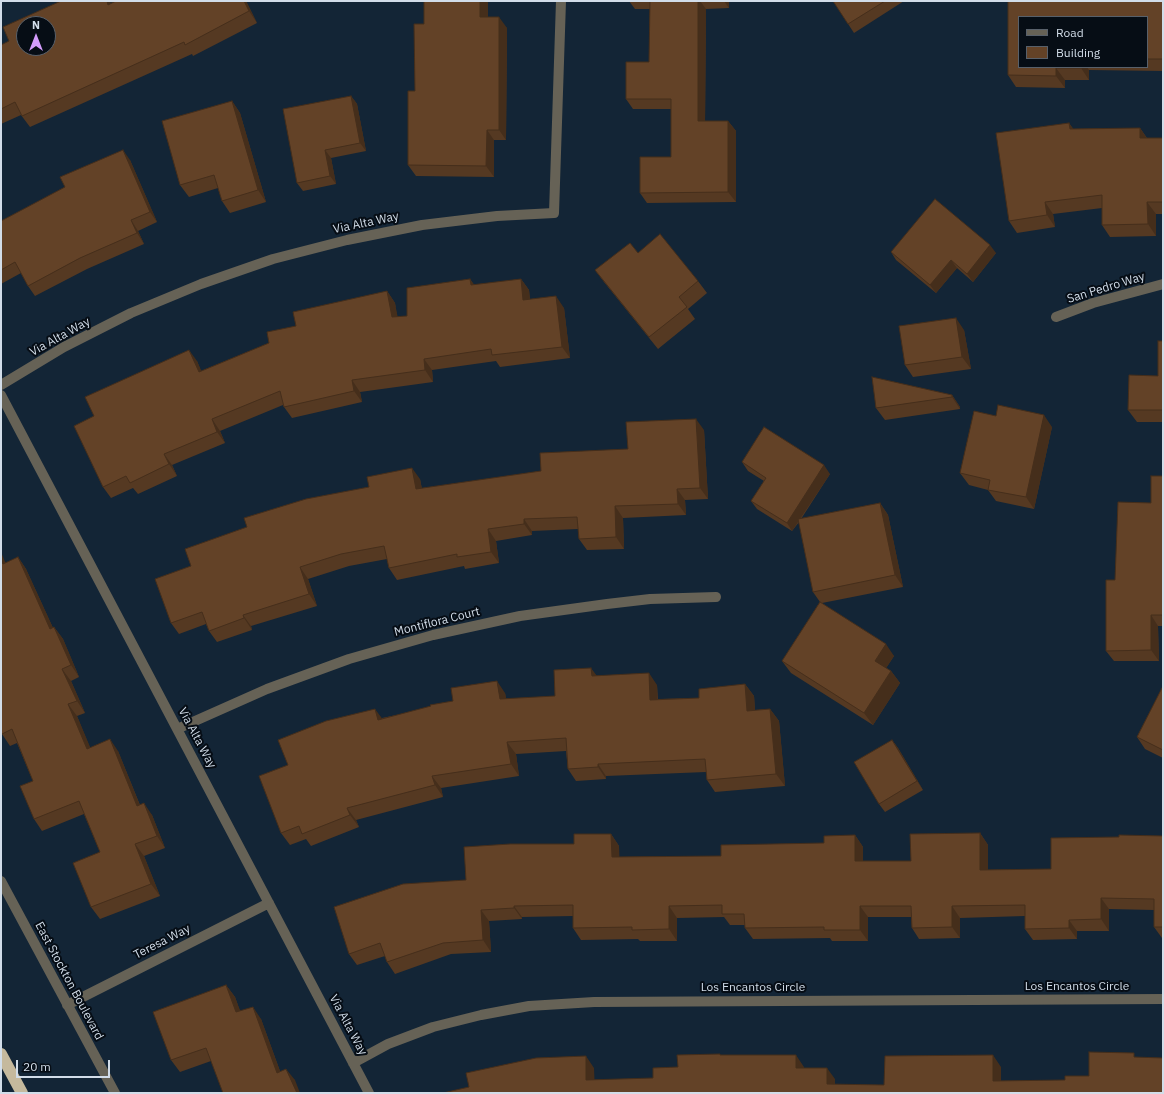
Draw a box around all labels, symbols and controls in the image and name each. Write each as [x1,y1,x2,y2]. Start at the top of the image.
north arrow [16,16,56,56]
legend [1018,16,1148,68]
text: N [32,18,40,32]
text: Road [1056,25,1084,40]
text: Building [1056,45,1100,60]
street label: Via Alta Way [332,209,400,237]
street label: San Pedro Way [1065,269,1147,307]
street label: Via Alta Way [27,315,93,359]
street label: Montiflora Court [393,604,481,640]
street label: Via Alta Way [175,705,219,771]
street label: East Stockton Boulevard [32,920,106,1042]
street label: Teresa Way [131,922,193,962]
street label: Los Encantos Circle [1025,980,1129,994]
street label: Los Encantos Circle [701,981,805,995]
street label: Via Alta Way [326,992,370,1058]
scale bar [18,1052,112,1078]
text: 20 m [23,1059,51,1074]

